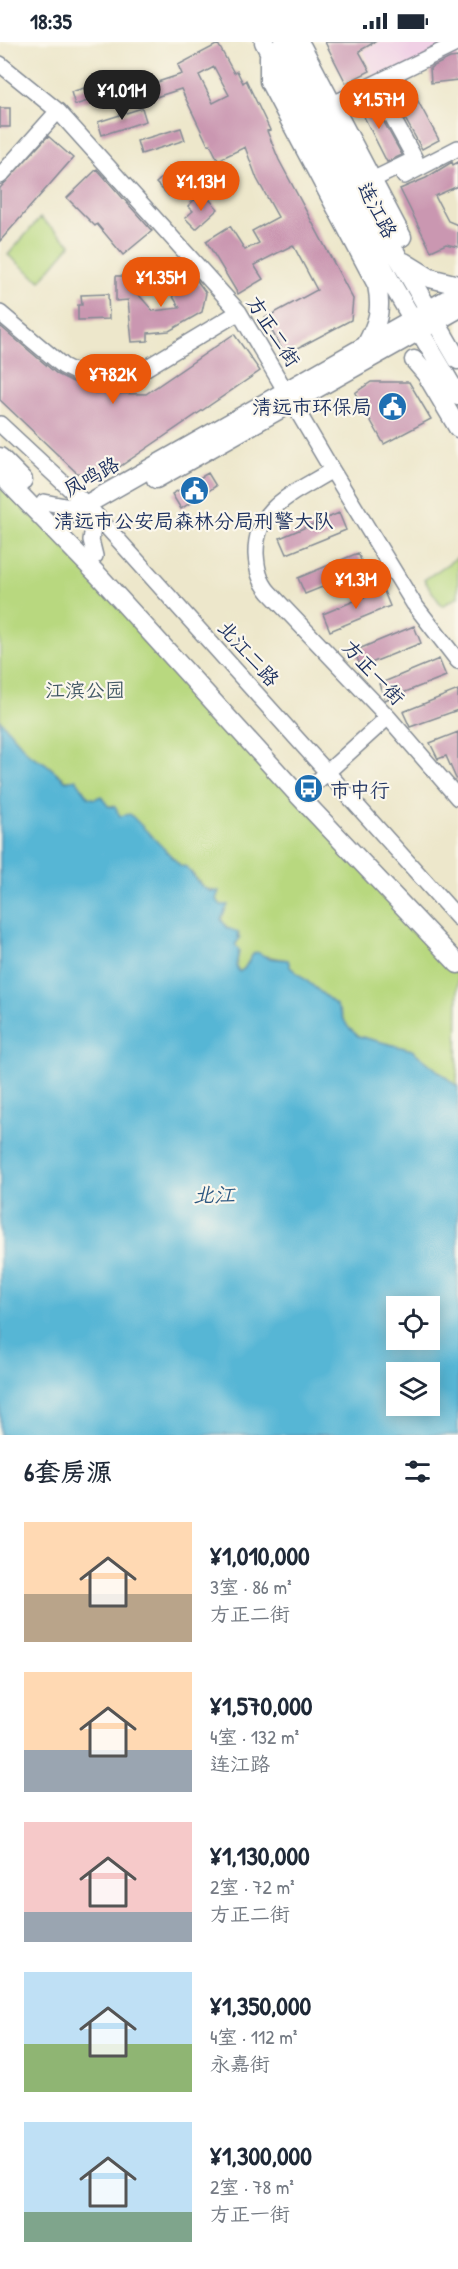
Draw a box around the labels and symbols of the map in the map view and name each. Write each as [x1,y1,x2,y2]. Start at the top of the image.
pin: ¥1.01M [73,70,171,121]
pin: ¥1.57M [330,79,428,130]
pin: ¥1.13M [152,161,250,212]
street label: 连江路 [352,177,404,244]
pin: ¥1.35M [112,257,210,308]
street label: 方正二街 [241,290,307,372]
pin: ¥782K [71,354,155,405]
public building icon: 清远市环保局 [377,390,409,422]
place label: 清远市环保局 [252,393,372,420]
street label: 凤鸣路 [58,449,125,502]
public building icon: 清远市公安局森林分局刑警大队 [178,474,210,506]
place label: 清远市公安局森林分局刑警大队 [54,507,334,534]
pin: ¥1.3M [314,559,398,610]
street label: 北江二路 [212,614,286,693]
street label: 方正一街 [337,634,411,710]
park label: 江滨公园 [45,676,125,703]
bus stop icon: 市中行 [293,773,325,805]
place label: 市中行 [330,776,390,803]
water label: 北江 [193,1180,236,1209]

